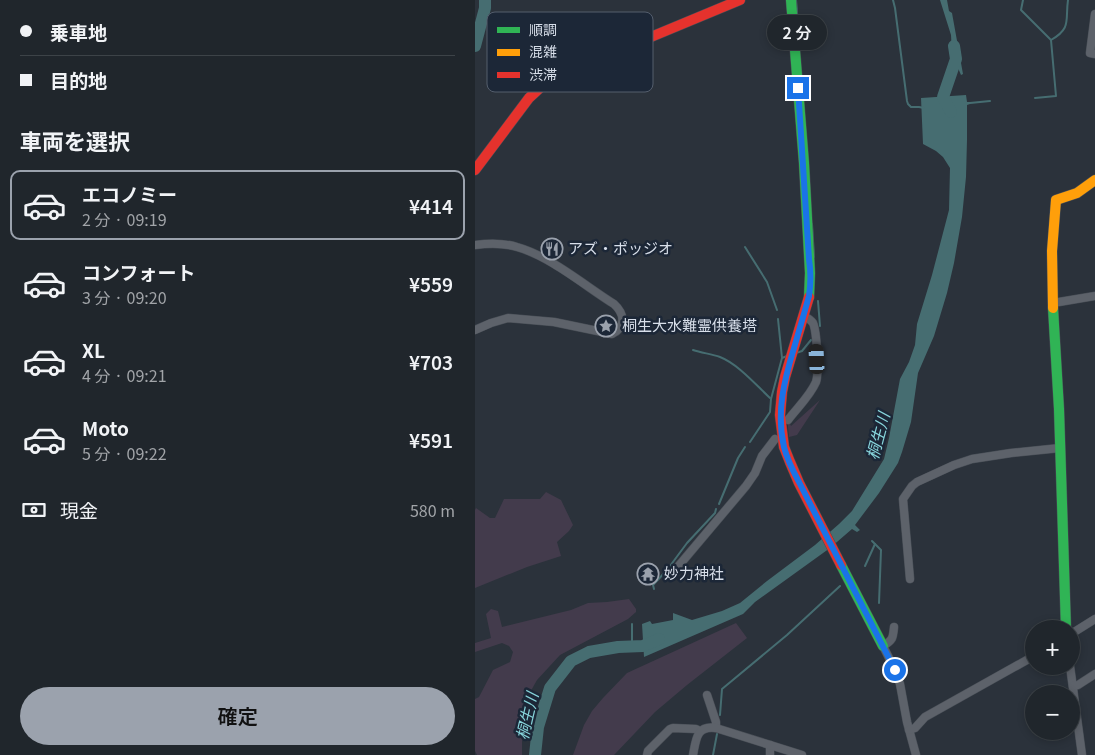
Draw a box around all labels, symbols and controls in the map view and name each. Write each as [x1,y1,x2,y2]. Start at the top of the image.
legend [487,12,653,92]
callout: 2 分 [768,16,828,51]
text: 乗車地 [50,18,107,45]
text: 順調 [529,19,557,39]
text: 2 分 [783,20,811,44]
text: 混雑 [529,41,557,61]
text: 渋滞 [529,64,557,84]
text: 目的地 [50,66,107,93]
route end [787,77,809,99]
text: 車両を選択 [20,124,130,156]
text: エコノミー [82,180,177,207]
icon: car [22,183,67,228]
text: ¥414 [409,192,453,219]
text: 2 分 · 09:19 [82,207,167,231]
restaurant icon: アズ・ポッジオ [540,237,564,261]
place label: アズ・ポッジオ [568,237,673,258]
text: コンフォート [82,258,195,285]
icon: car [22,261,67,306]
text: ¥559 [409,270,453,297]
text: 3 分 · 09:20 [82,285,167,309]
place icon: 桐生大水難霊供養塔 [594,314,618,338]
place label: 桐生大水難霊供養塔 [622,314,757,335]
text: XL [82,336,105,363]
icon: car [22,339,67,384]
car [808,344,825,374]
text: ¥703 [409,348,453,375]
text: 4 分 · 09:21 [82,363,167,387]
water label: 桐生川 [859,408,895,462]
text: Moto [82,414,129,441]
icon: car [22,417,67,462]
text: ¥591 [409,426,453,453]
text: 5 分 · 09:22 [82,441,167,465]
icon: cash [20,496,48,524]
text: 現金 [60,496,98,523]
text: 580 m [410,498,455,522]
temple icon: 妙力神社 [636,562,660,586]
place label: 妙力神社 [664,562,724,583]
map controls [1025,620,1080,740]
button: + [1025,620,1080,675]
route start [884,659,906,681]
button: − [1025,685,1080,740]
button: 確定 [20,687,455,745]
water label: 桐生川 [509,688,544,742]

